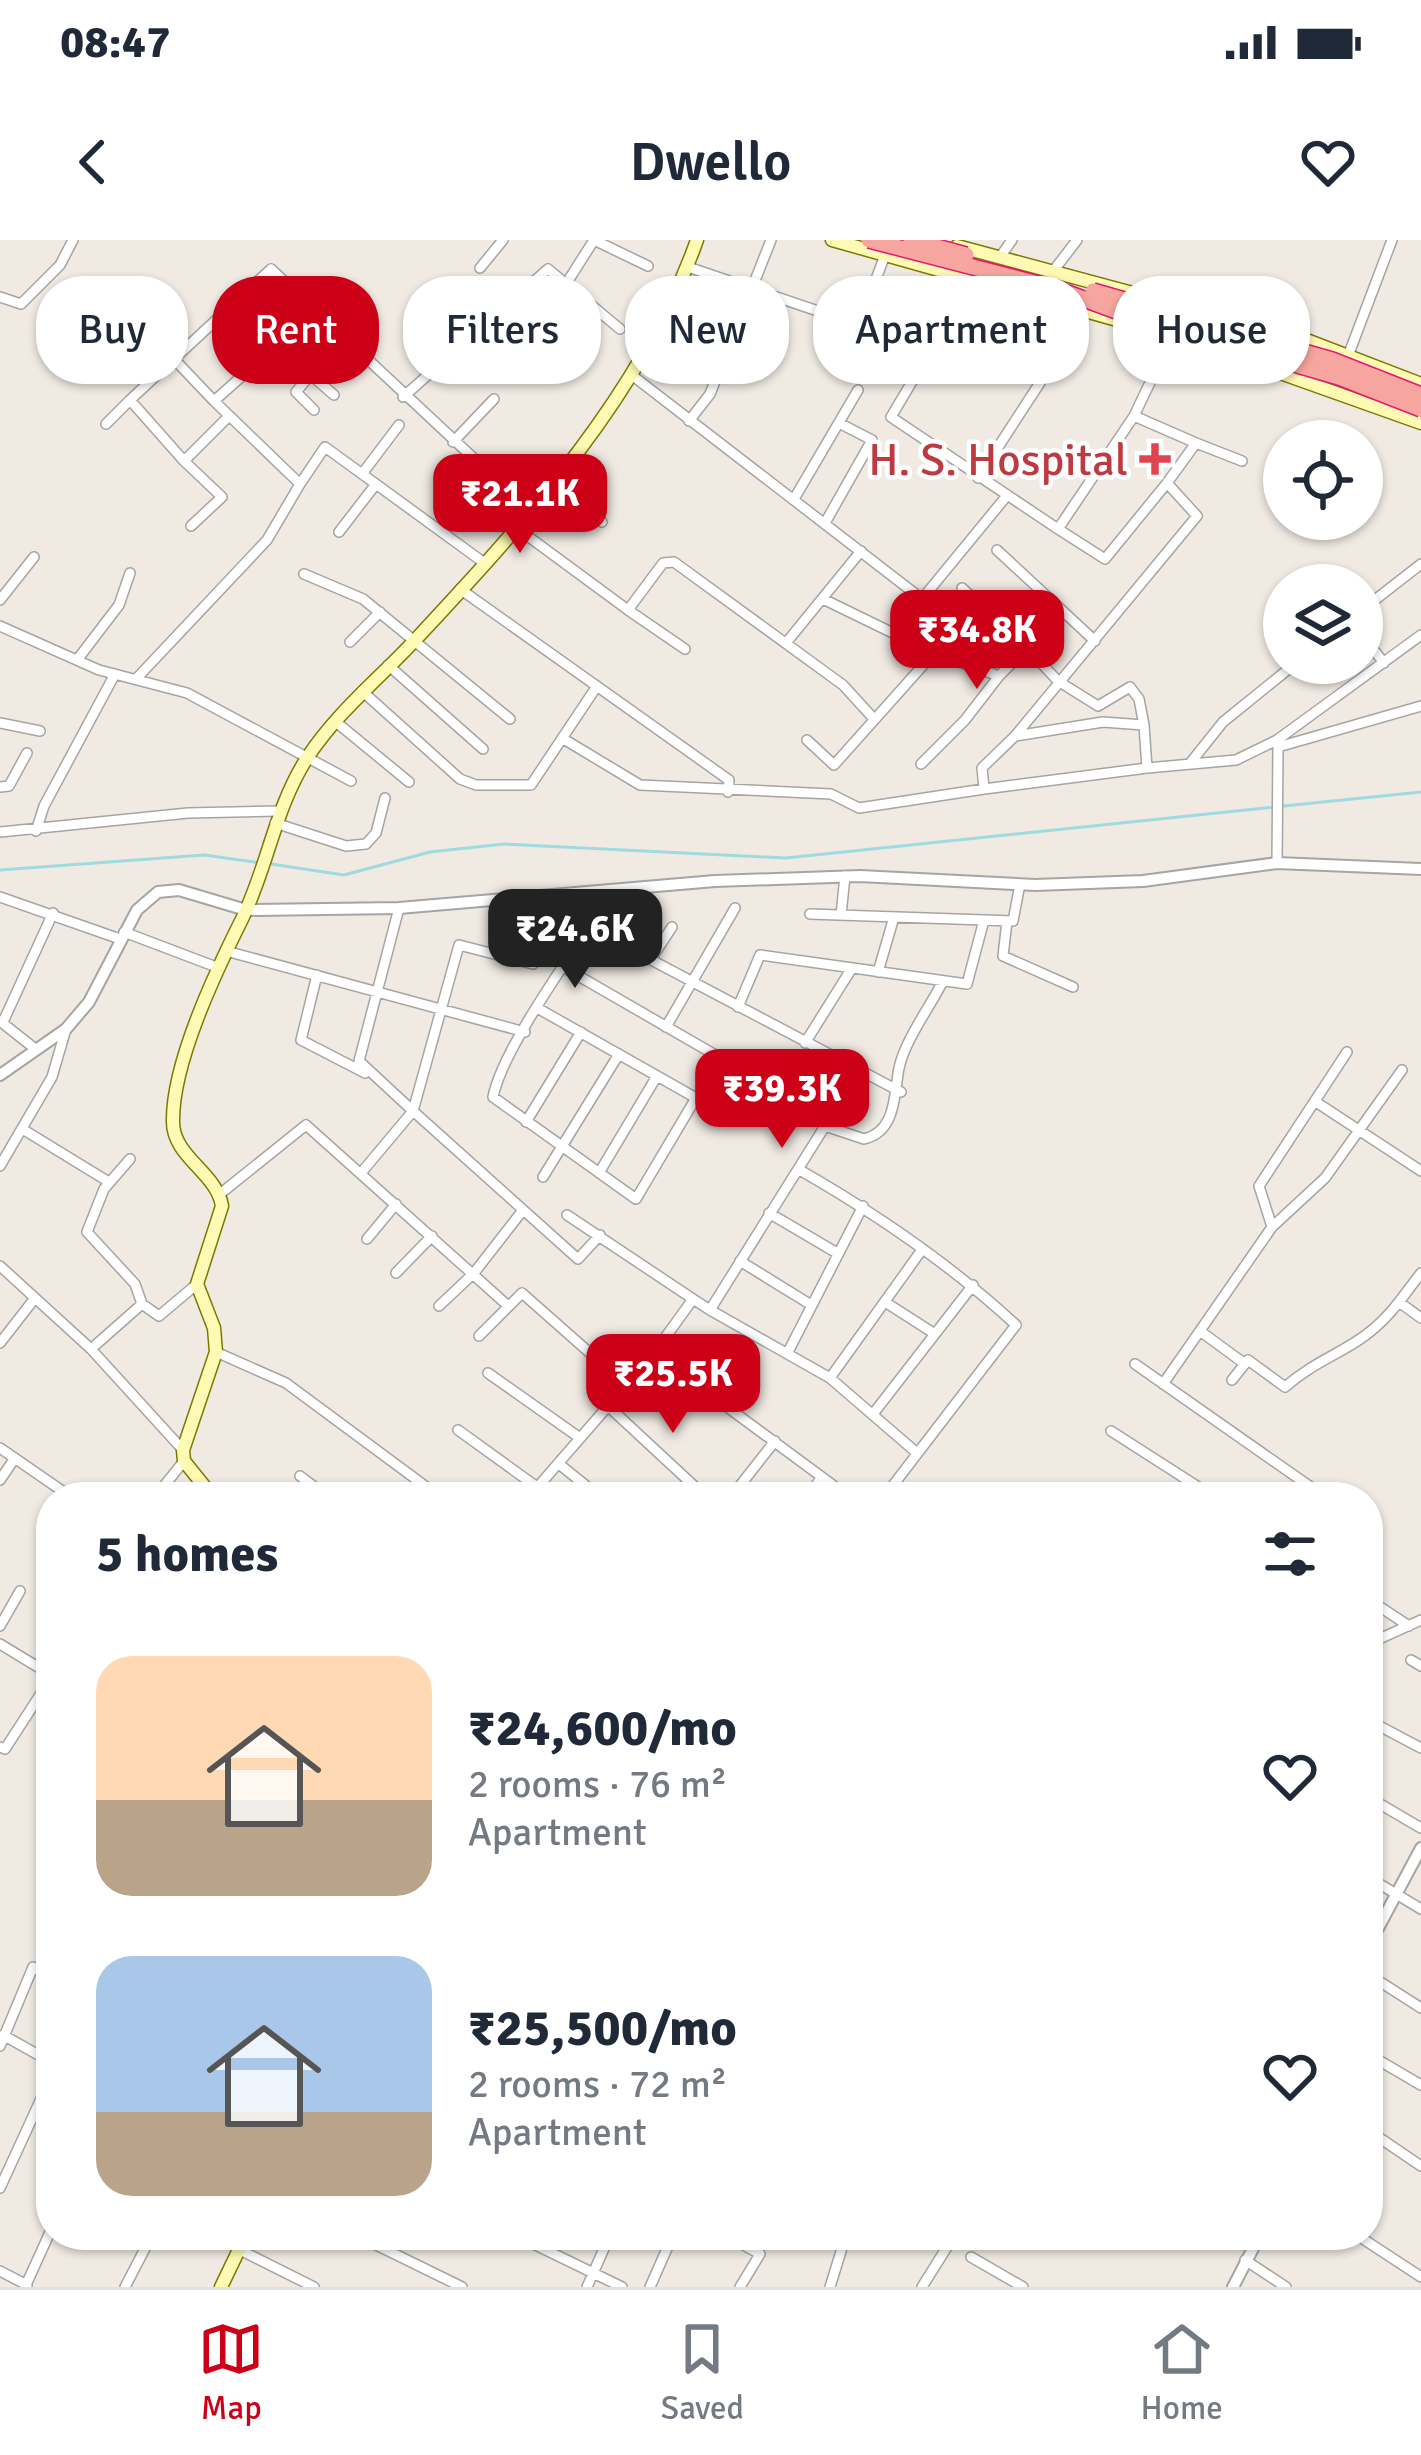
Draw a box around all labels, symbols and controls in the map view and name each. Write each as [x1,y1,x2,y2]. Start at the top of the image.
text: 08:47 [60,15,170,70]
icon: back [60,129,126,195]
text: Dwello [630,129,791,196]
icon: heart [1295,129,1361,195]
chip: Buy [36,276,188,384]
chip: Rent [212,276,379,384]
chip: Filters [403,276,601,384]
chip: New [625,276,789,384]
chip: Apartment [813,276,1089,384]
chip: House [1113,276,1310,384]
map controls [1263,420,1383,684]
button: locate [1263,420,1383,540]
place label: H. S. Hospital [868,433,1128,488]
marker: H. S. Hospital [1139,443,1171,475]
pin: ₹21.1K [422,454,618,556]
text: ₹21.1K [460,469,580,517]
button: layers [1263,564,1383,684]
pin: ₹34.8K [879,590,1075,692]
text: ₹34.8K [917,605,1037,653]
pin: ₹24.6K [477,889,673,991]
text: ₹24.6K [515,904,635,952]
pin: ₹39.3K [684,1049,880,1151]
text: ₹39.3K [722,1064,842,1112]
pin: ₹25.5K [575,1334,771,1436]
text: ₹25.5K [613,1349,733,1397]
icon: filters [1257,1521,1323,1587]
text: 5 homes [96,1523,278,1586]
text: ₹24,600/mo [468,1697,737,1760]
icon: home [192,1704,336,1848]
icon: heart [1257,1743,1323,1809]
text: 2 rooms · 76 m² [468,1760,727,1808]
text: Apartment [468,1808,647,1856]
text: ₹25,500/mo [468,1997,737,2060]
icon: home [192,2004,336,2148]
icon: heart [1257,2043,1323,2109]
text: 2 rooms · 72 m² [468,2060,727,2108]
text: Apartment [468,2108,647,2156]
tab: Map [198,2316,264,2429]
tab: Saved [661,2316,744,2429]
tab: Home [1140,2316,1223,2429]

